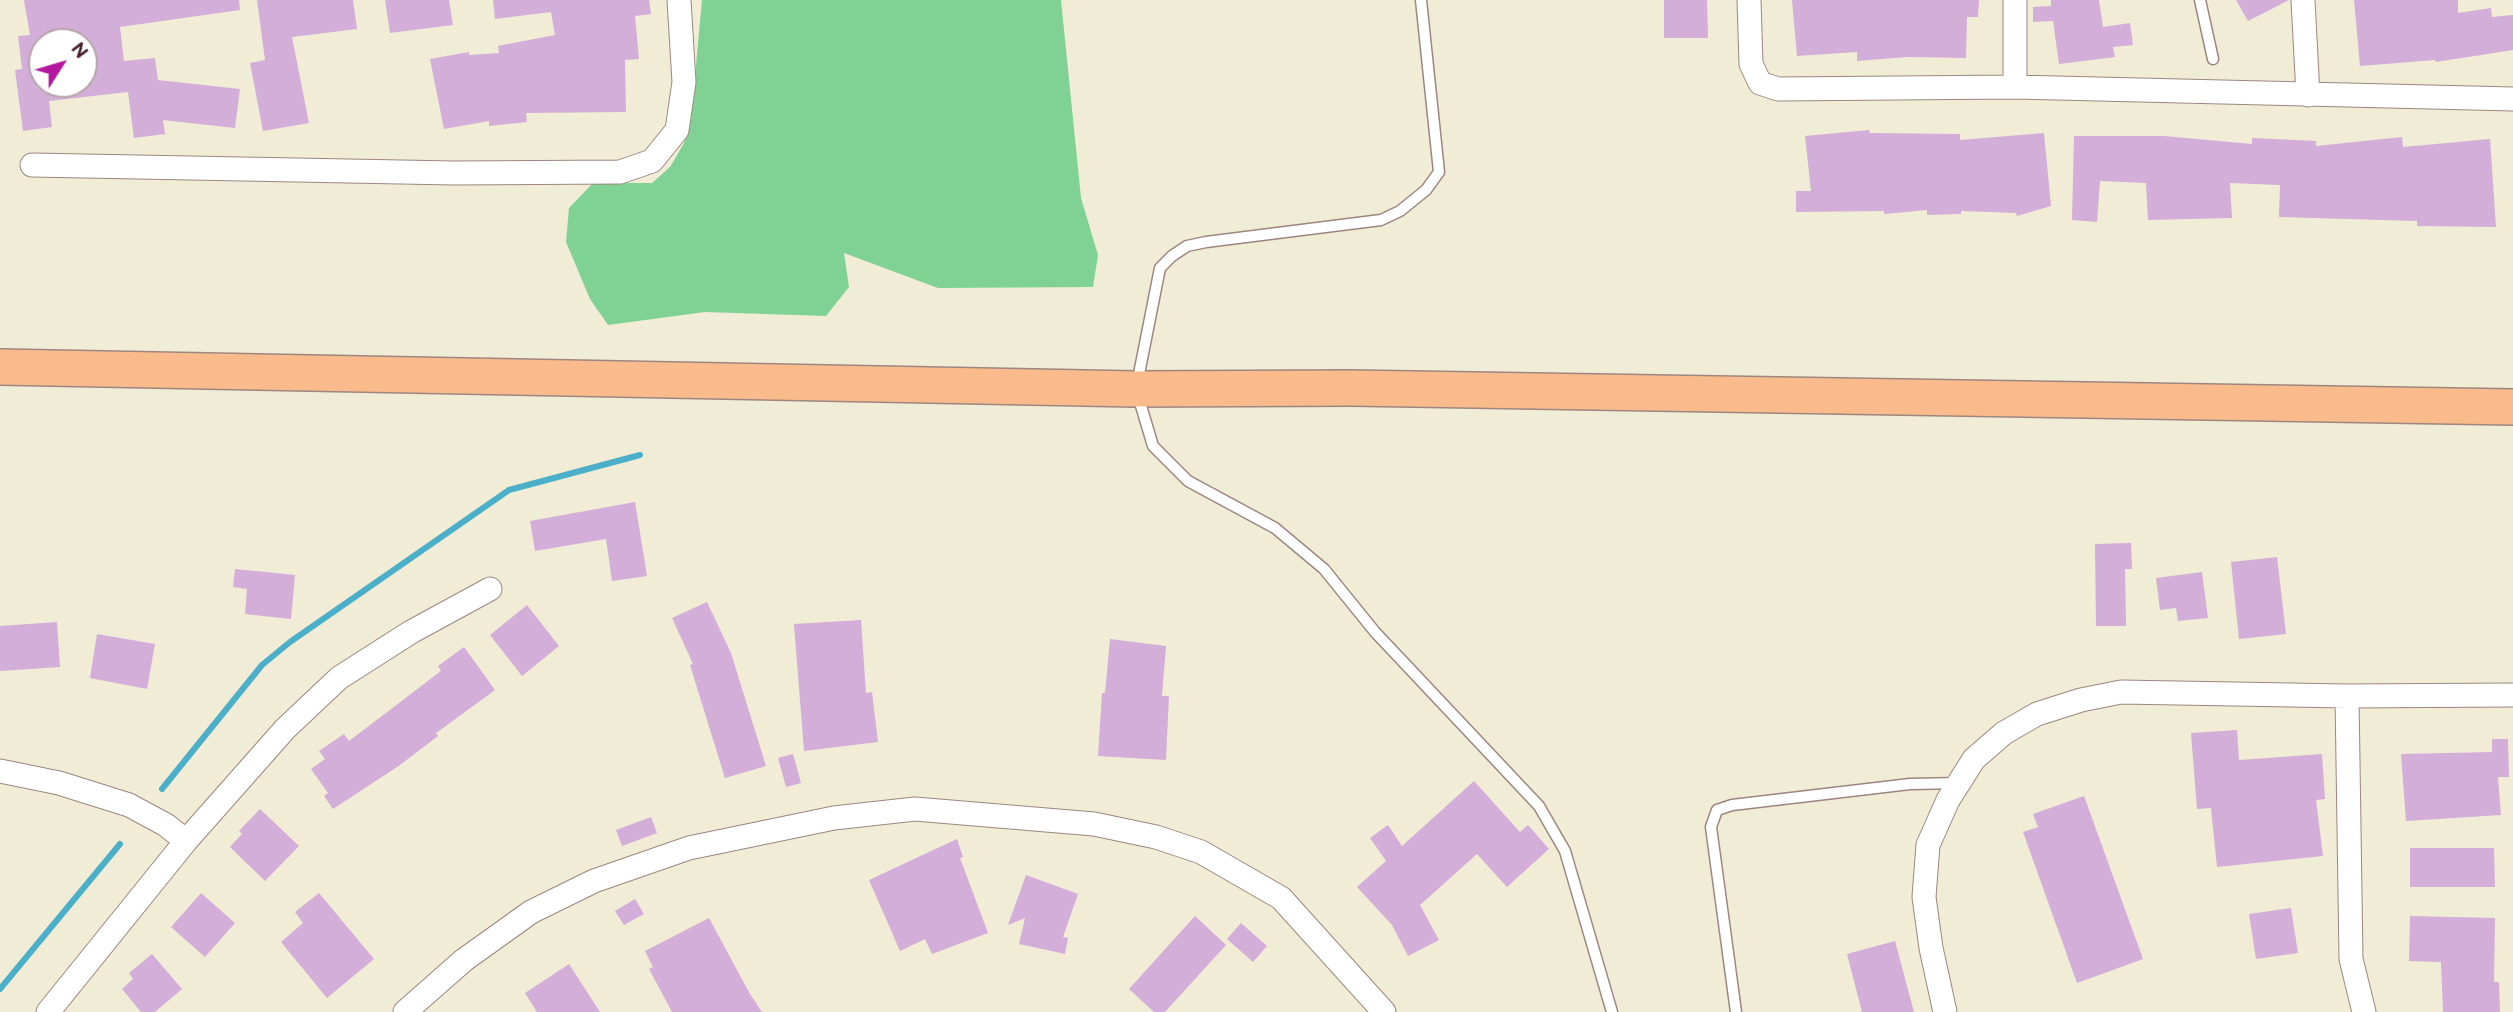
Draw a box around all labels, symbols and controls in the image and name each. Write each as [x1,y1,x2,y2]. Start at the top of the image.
north arrow [28,28,98,98]
text: N [65,39,92,64]

